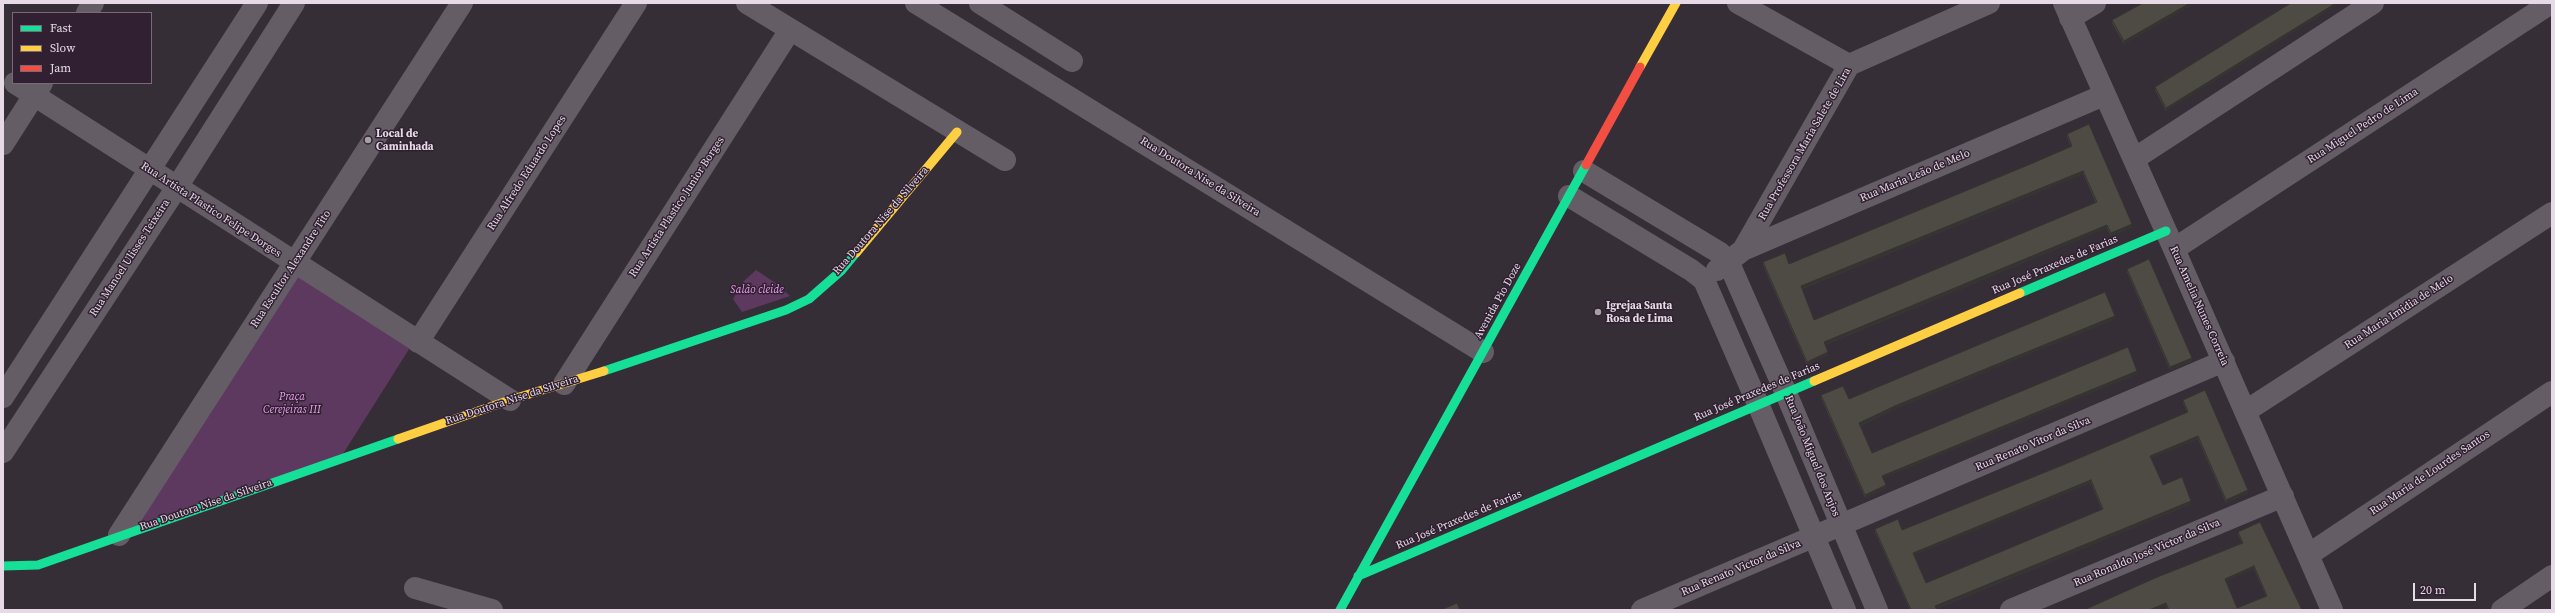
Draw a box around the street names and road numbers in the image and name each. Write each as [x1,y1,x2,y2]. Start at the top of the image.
street label: Rua Professora Maria Salete de Lira [1756,65,1854,223]
street label: Rua Miguel Pedro de Lima [2305,85,2421,167]
street label: Rua Alfredo Eduardo Lopes [485,113,569,233]
street label: Rua Artista Plastico Junior Borges [627,134,727,280]
street label: Rua Doutora Nise da Silveira [1138,135,1262,219]
street label: Rua Maria Leão de Melo [1858,147,1972,205]
street label: Rua Artista Plastico Felipe Dorges [138,160,284,260]
street label: Rua Doutora Nise da Silveira [830,164,932,278]
street label: Rua Manoel Ulisses Teixeira [87,197,173,319]
street label: Rua Escultor Alexandre Tito [248,208,334,330]
street label: Rua José Praxedes de Farias [1990,232,2120,298]
street label: Rua Amelia Nunes Correia [2167,244,2231,368]
street label: Avenida Pio Doze [1472,261,1524,341]
street label: Rua Maria Imidia de Melo [2342,272,2456,352]
street label: Rua José Praxedes de Farias [1692,359,1822,425]
street label: Rua Doutora Nise da Silveira [444,372,580,428]
street label: Rua João Miguel dos Anjos [1782,393,1842,519]
street label: Rua Renato Vitor da Silva [1974,414,2092,474]
street label: Rua Maria de Lourdes Santos [2367,428,2493,518]
street label: Rua Doutora Nise da Silveira [138,476,274,534]
street label: Rua José Praxedes de Farias [1394,487,1524,553]
street label: Rua Ronaldo José Victor da Silva [2072,516,2222,590]
street label: Rua Renato Victor da Silva [1679,537,1803,599]

